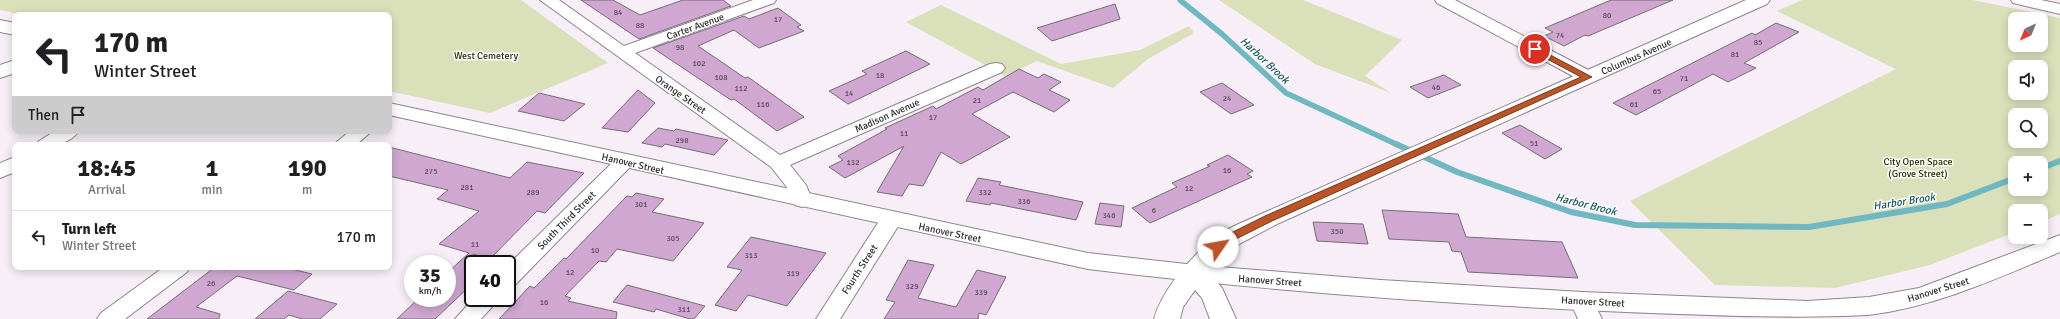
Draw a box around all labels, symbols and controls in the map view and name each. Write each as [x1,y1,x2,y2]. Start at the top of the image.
house number: 84 [614,7,623,17]
house number: 80 [1603,10,1611,20]
street label: Carter Avenue [665,11,726,43]
north arrow [2008,12,2048,52]
map controls [2008,12,2048,244]
house number: 17 [774,14,782,24]
house number: 88 [636,20,644,30]
text: 170 m [94,26,168,60]
icon: left [28,28,80,80]
house number: 74 [1556,30,1565,40]
pin [1518,32,1552,66]
water label: Harbor Brook [1237,34,1293,87]
street label: Columbus Avenue [1599,36,1674,78]
house number: 85 [1754,37,1762,47]
icon: arrive [1524,38,1546,60]
house number: 98 [676,42,684,52]
house number: 81 [1731,49,1739,59]
park label: West Cemetery [454,50,518,62]
house number: 102 [693,58,705,68]
text: Winter Street [94,60,197,82]
button: sound [2008,60,2048,100]
house number: 18 [876,70,884,80]
house number: 108 [715,72,727,82]
street label: Orange Street [653,73,709,117]
house number: 71 [1680,73,1688,83]
house number: 46 [1432,82,1440,92]
house number: 112 [735,83,747,93]
house number: 65 [1653,86,1661,96]
house number: 14 [845,88,854,98]
house number: 24 [1223,93,1232,103]
house number: 21 [973,95,981,105]
street label: Madison Avenue [853,96,922,136]
house number: 116 [757,99,769,109]
house number: 61 [1630,99,1638,109]
icon: arrive [67,104,89,126]
text: Then [28,106,59,124]
button: search [2008,108,2048,148]
house number: 17 [929,112,937,122]
house number: 11 [900,128,908,138]
house number: 298 [676,135,688,145]
house number: 51 [1530,138,1538,148]
street label: Hanover Street [600,151,666,177]
text: 18:45 [77,153,136,183]
text: 1 [206,153,218,183]
text: 190 [288,153,327,183]
park label: City Open Space (Grove Street) [1883,156,1953,180]
button: + [2008,156,2048,196]
house number: 132 [847,157,859,167]
house number: 16 [1223,165,1231,175]
house number: 275 [425,166,437,176]
text: Arrival [88,182,125,198]
text: min [202,182,223,198]
text: m [302,182,312,198]
house number: 281 [461,182,473,192]
house number: 12 [1185,183,1193,193]
house number: 289 [527,187,539,197]
house number: 332 [979,187,991,197]
street label: South Third Street [535,189,599,252]
water label: Harbor Brook [1872,190,1937,213]
water label: Harbor Brook [1554,191,1619,219]
house number: 336 [1018,196,1030,206]
house number: 301 [635,199,647,209]
button: − [2008,204,2048,244]
house number: 6 [1152,205,1156,215]
house number: 346 [1103,210,1115,220]
text: Turn left [62,220,116,238]
street label: Hanover Street [917,220,983,246]
icon: left [28,226,50,248]
position arrow [1197,226,1239,268]
house number: 350 [1331,226,1343,236]
text: 170 m [336,228,376,246]
house number: 305 [667,233,679,243]
text: Winter Street [62,238,136,254]
house number: 11 [471,239,479,249]
street label: Fourth Street [839,242,881,297]
house number: 10 [591,245,599,255]
house number: 313 [745,250,757,260]
speed limit sign: 40 [464,255,516,307]
text: 35 [419,263,441,288]
house number: 12 [566,267,574,277]
house number: 319 [787,268,799,278]
street label: Hanover Street [1238,273,1303,289]
street label: Hanover Street [1906,275,1971,305]
house number: 26 [207,278,215,288]
house number: 329 [906,281,918,291]
text: km/h [419,285,441,297]
house number: 339 [975,287,987,297]
street label: Hanover Street [1561,294,1626,310]
house number: 16 [540,297,548,307]
house number: 311 [678,304,690,314]

